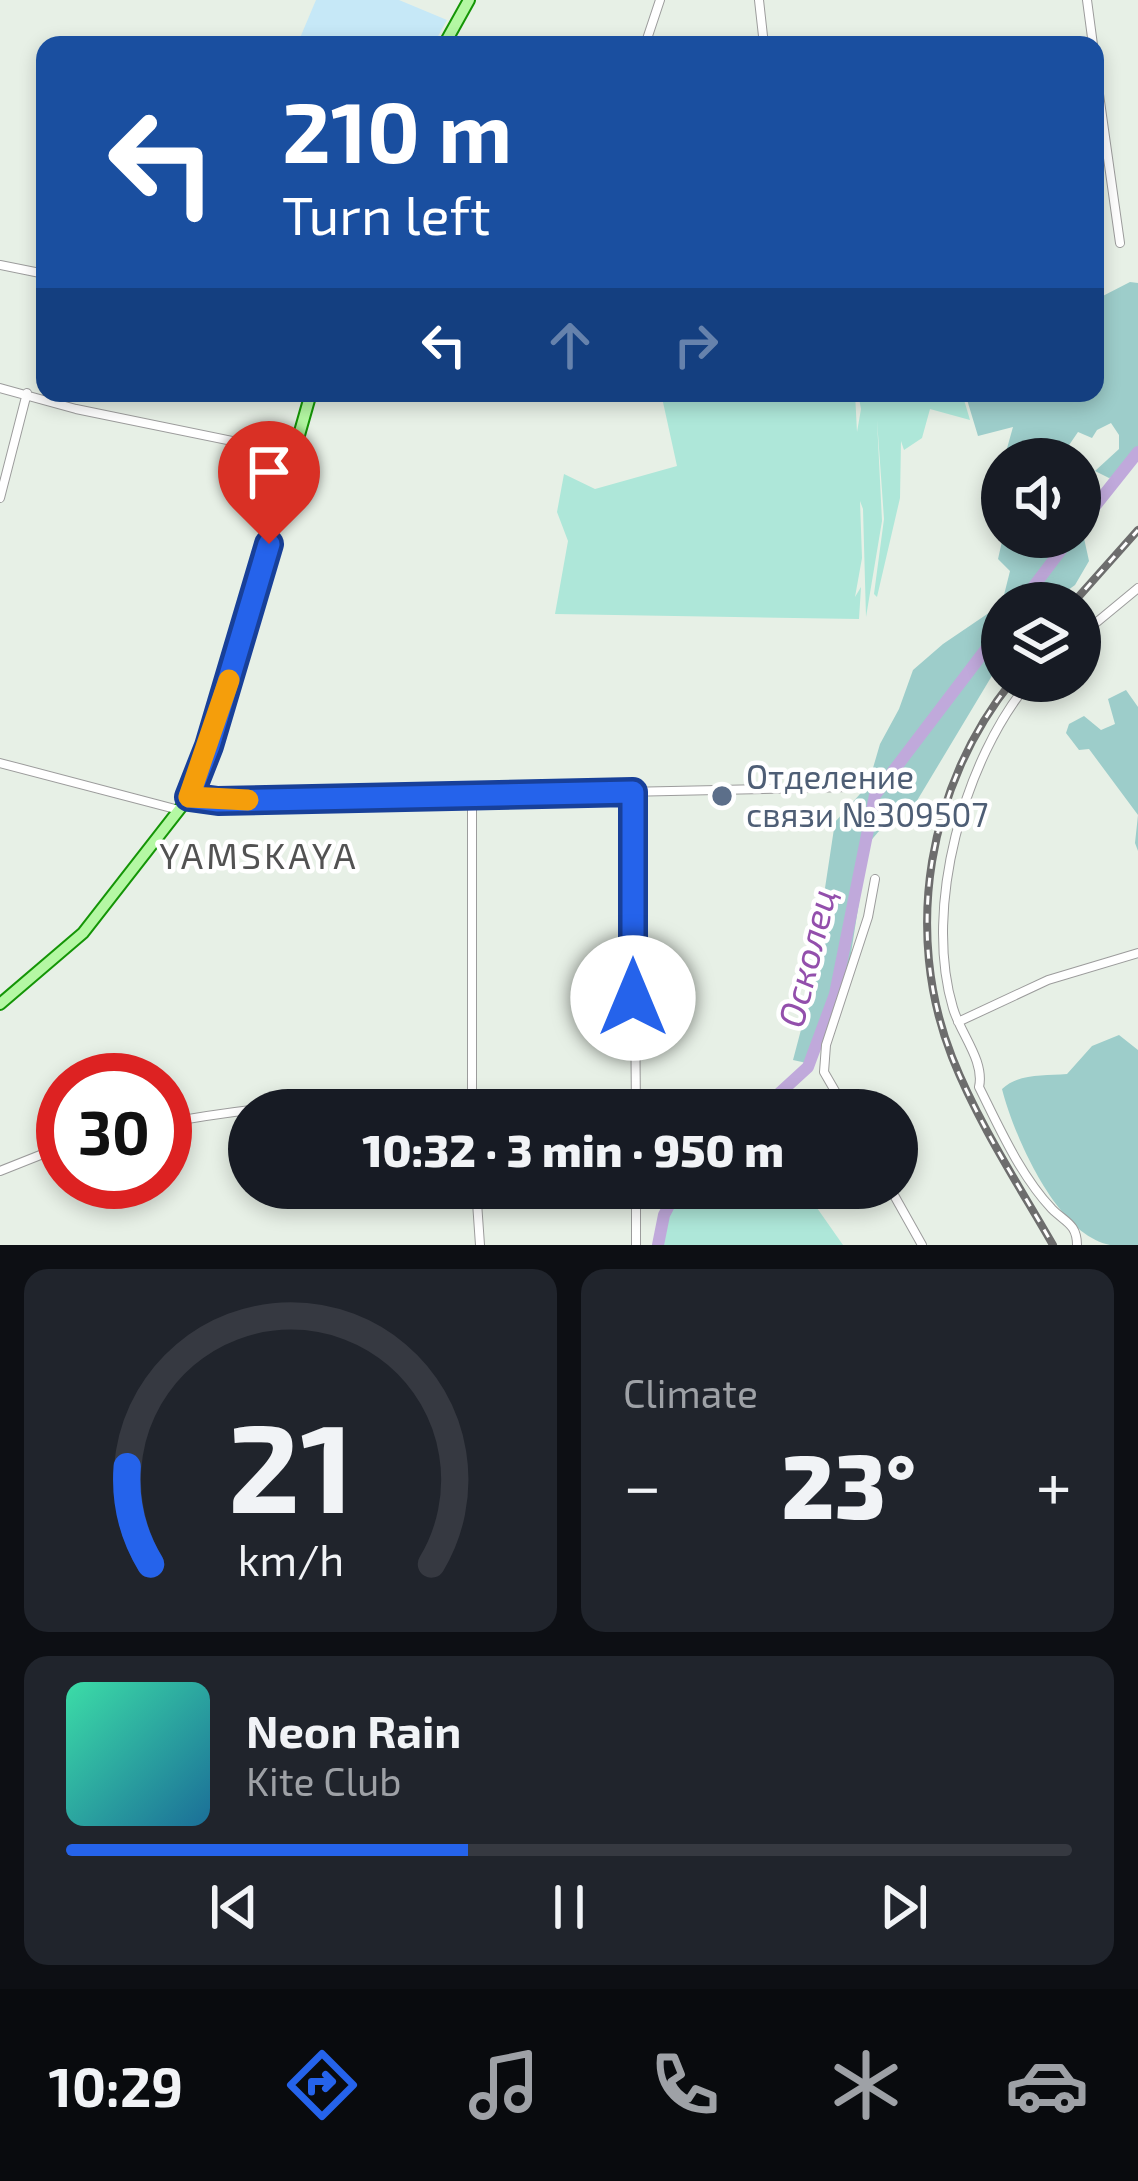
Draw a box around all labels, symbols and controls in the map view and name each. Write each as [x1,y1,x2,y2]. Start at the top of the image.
text: 210 m [282,79,512,180]
icon: left [84,84,240,240]
text: Turn left [282,181,491,246]
icon: left [411,312,477,378]
icon: ahead [537,312,603,378]
icon: right [663,312,729,378]
pin [218,421,320,544]
map controls [981,438,1101,702]
button: sound [981,438,1101,558]
icon: arrive [236,439,302,505]
button: layers [981,582,1101,702]
place label: Отделение связи №309507 [746,756,988,834]
marker: Отделение связи №309507 [709,783,735,809]
district label: YAMSKAYA [159,833,359,876]
water label: Осколец [768,884,844,1032]
position arrow [570,935,696,1061]
speed limit sign: 30 [36,1053,192,1209]
text: 10:32 · 3 min · 950 m [362,1122,784,1176]
text: Climate [623,1369,758,1416]
text: 21 [227,1388,354,1538]
text: 23° [781,1429,916,1537]
text: − [623,1444,662,1523]
text: + [1036,1444,1072,1523]
text: km/h [237,1532,344,1584]
text: Neon Rain [246,1703,461,1757]
text: Kite Club [246,1757,402,1804]
icon: previous [201,1874,267,1940]
icon: pause [536,1874,602,1940]
icon: next [871,1874,937,1940]
icon: directions [280,2043,364,2127]
icon: music [462,2043,546,2127]
icon: phone [643,2043,727,2127]
icon: climate [824,2043,908,2127]
icon: car [1005,2043,1089,2127]
text: 10:29 [49,2053,183,2118]

